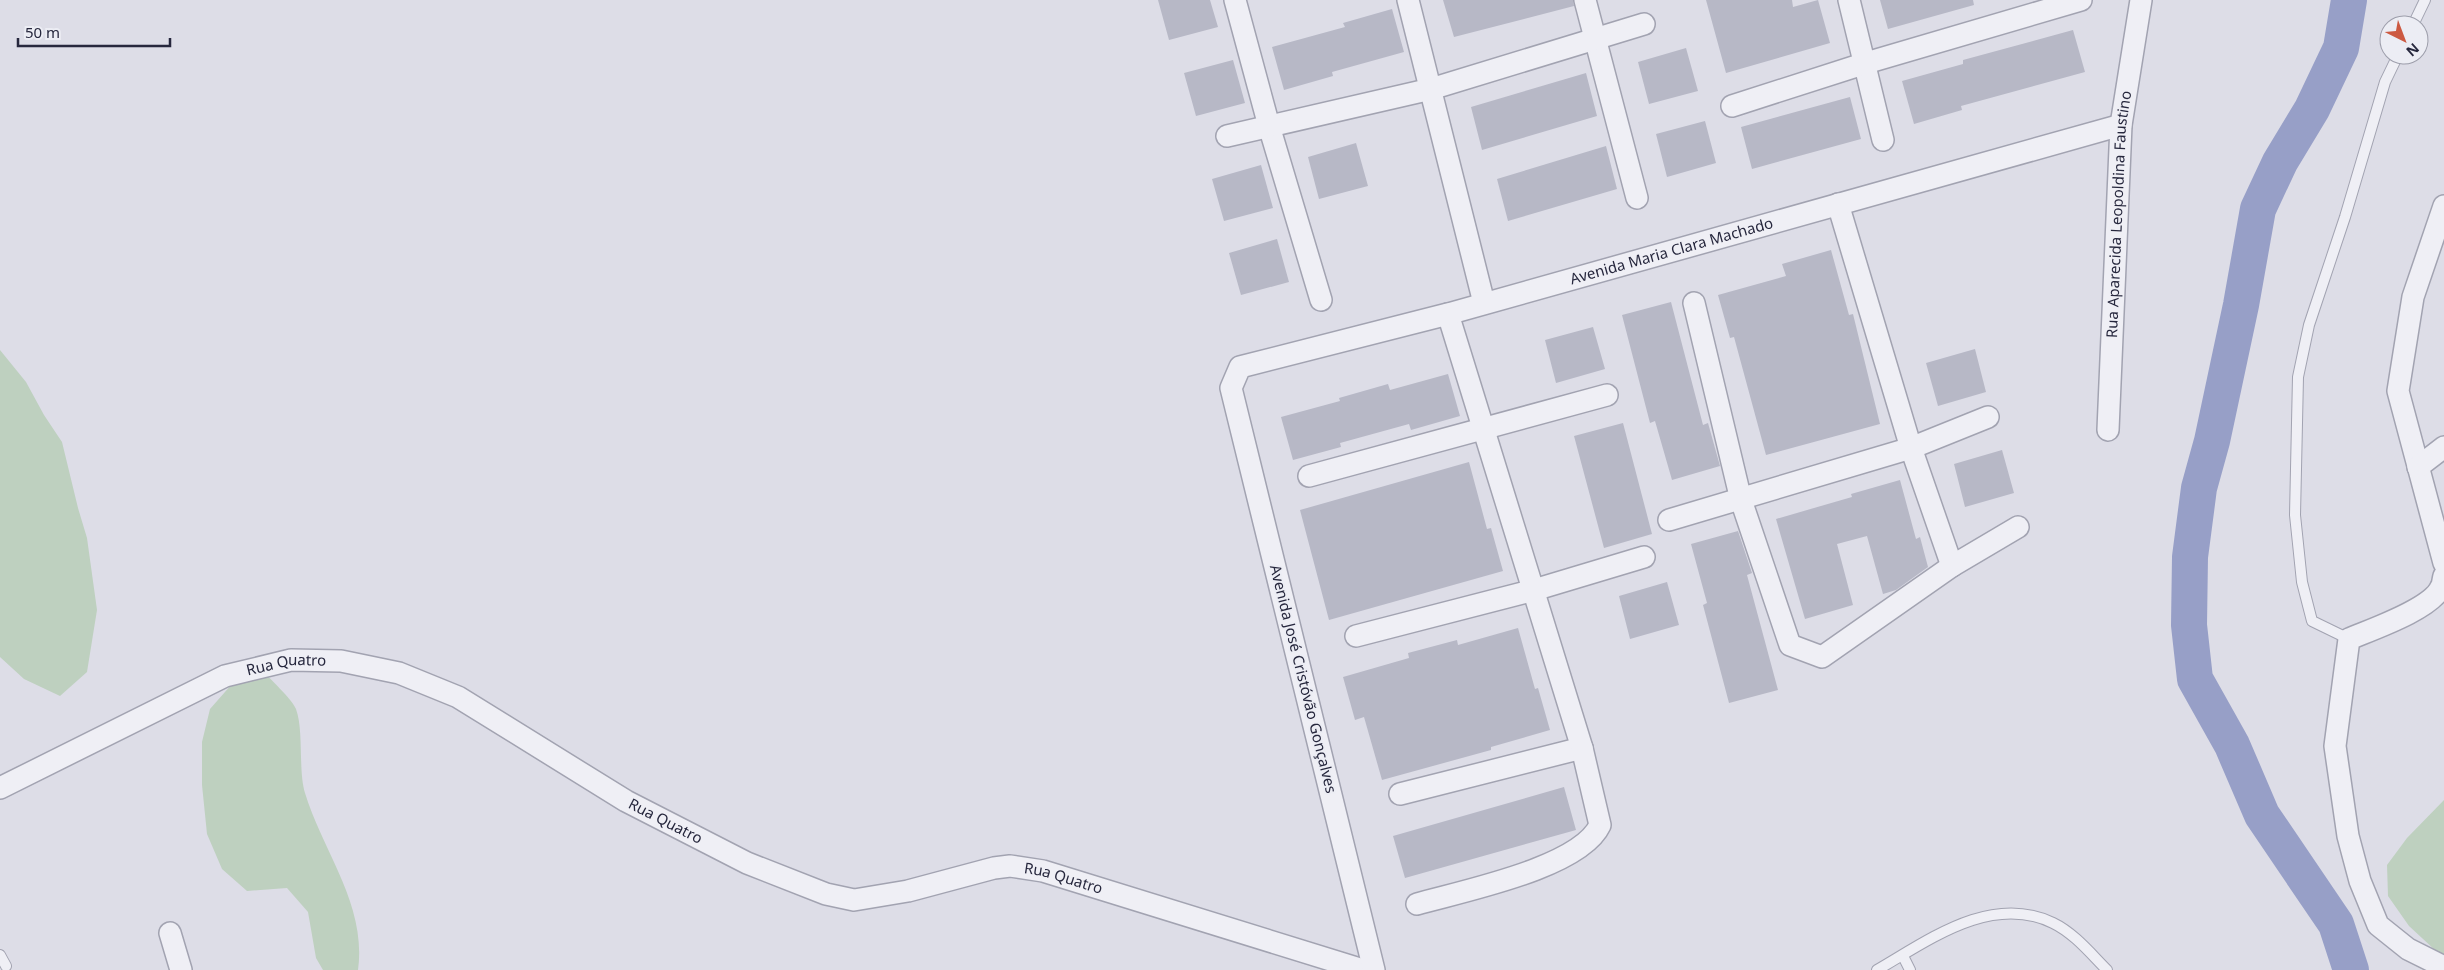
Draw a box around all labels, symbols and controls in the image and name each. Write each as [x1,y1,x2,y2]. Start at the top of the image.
scale bar [18,15,170,47]
north arrow [2379,15,2429,65]
text: 50 m [25,22,60,42]
text: N [2402,39,2424,61]
street label: Rua Aparecida Leopoldina Faustino [2101,89,2135,338]
street label: Avenida Maria Clara Machado [1567,212,1775,288]
street label: Avenida José Cristóvão Gonçalves [1266,562,1342,795]
street label: Rua Quatro [244,649,326,679]
street label: Rua Quatro [625,793,706,848]
street label: Rua Quatro [1023,857,1105,898]

